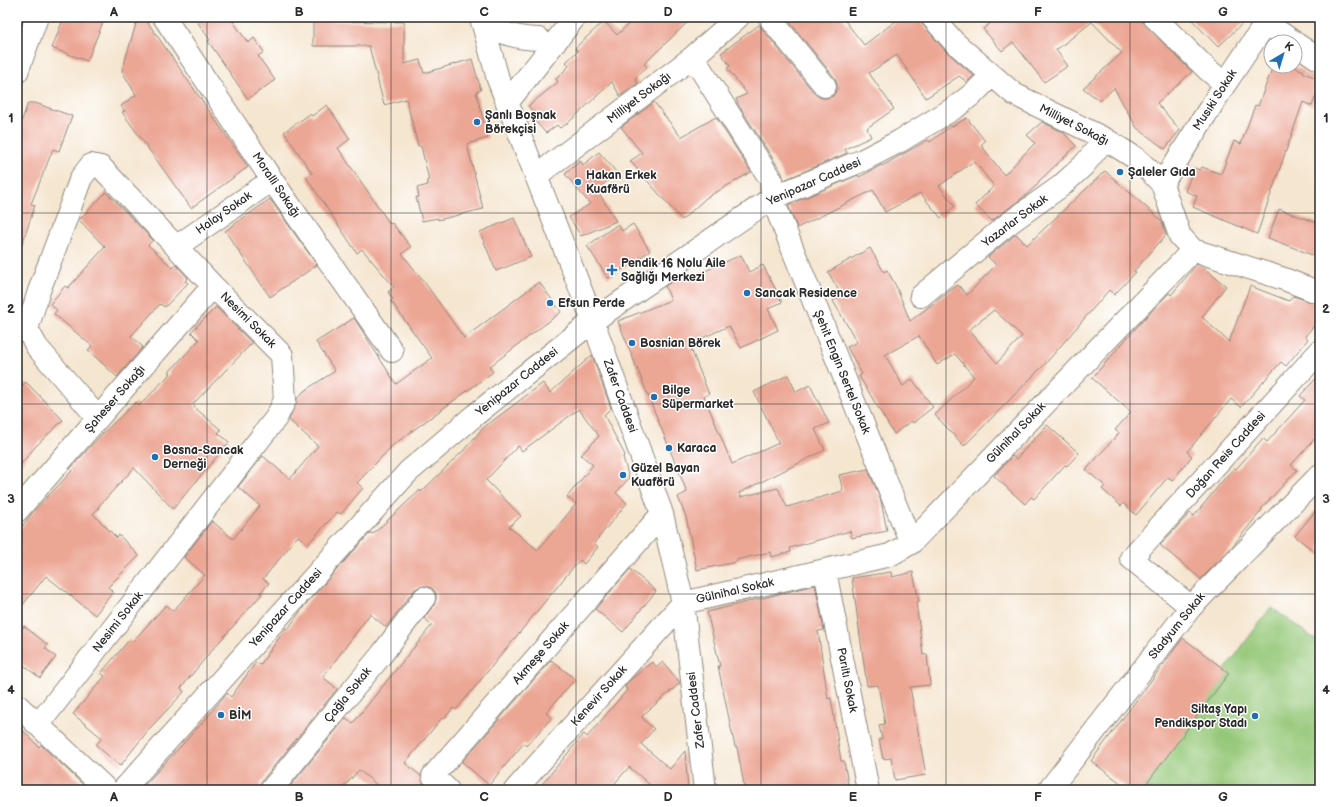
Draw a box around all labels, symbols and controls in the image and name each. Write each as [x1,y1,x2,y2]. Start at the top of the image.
text: A [109,4,118,20]
text: B [294,4,304,20]
text: C [479,4,489,20]
text: D [663,4,673,20]
text: E [849,4,858,20]
text: F [1034,4,1042,20]
text: G [1218,4,1228,20]
north arrow [1263,34,1303,74]
text: K [1282,39,1296,54]
street label: Musıki Sokak [1190,66,1240,133]
street label: Milliyet Sokağı [604,69,674,127]
street label: Milliyet Sokağı [1037,101,1111,149]
place label: Şanlı Boşnak Börekçisi [485,108,557,137]
text: 1 [8,110,14,126]
text: 1 [1323,110,1329,126]
marker: Şanlı Boşnak Börekçisi [472,117,482,127]
street label: Moralli Sokağı [249,149,303,221]
street label: Yenipazar Caddesi [764,154,864,210]
place label: Şaleler Gıda [1128,165,1196,180]
marker: Şaleler Gıda [1115,167,1125,177]
place label: Hakan Erkek Kuaförü [586,168,657,197]
marker: Hakan Erkek Kuaförü [573,177,583,187]
street label: Halay Sokak [193,188,255,238]
street label: Yazarlar Sokak [978,191,1051,251]
place label: Pendik 16 Nolu Aile Sağlığı Merkezi [621,256,726,285]
marker: Pendik 16 Nolu Aile Sağlığı Merkezi [606,264,618,276]
place label: Sancak Residence [755,286,857,301]
marker: Sancak Residence [742,288,752,298]
street label: Nesimi Sokak [217,289,279,351]
place label: Efsun Perde [558,296,625,311]
marker: Efsun Perde [545,298,555,308]
text: 2 [7,301,15,317]
text: 2 [1322,301,1330,317]
street label: Şehit Engin Sertel Sokak [810,308,874,436]
place label: Bosnian Börek [640,336,721,351]
marker: Bosnian Börek [627,338,637,348]
street label: Yenipazar Caddesi [472,344,561,420]
street label: Zafer Caddesi [599,356,640,435]
street label: Şaheser Sokağı [82,362,148,436]
place label: Bilge Süpermarket [662,383,733,412]
marker: Bilge Süpermarket [649,392,659,402]
street label: Gülnihal Sokak [983,399,1049,467]
street label: Doğan Reis Caddesi [1183,408,1269,502]
place label: Karaca [677,441,716,456]
place label: Bosna-Sancak Derneği [163,443,244,472]
marker: Karaca [664,443,674,453]
marker: Bosna-Sancak Derneği [150,452,160,462]
place label: Güzel Bayan Kuaförü [631,461,700,490]
marker: Güzel Bayan Kuaförü [618,470,628,480]
text: 3 [7,491,15,507]
text: 3 [1322,491,1330,507]
street label: Yenipazar Caddesi [246,565,326,651]
street label: Gülnihal Sokak [695,575,776,607]
street label: Nesimi Sokak [90,589,146,655]
street label: Stadyum Sokak [1145,589,1209,662]
street label: Akmeşe Sokak [510,618,573,688]
street label: Parıltı Sokak [833,646,861,714]
street label: Kenevir Sokak [568,662,630,730]
street label: Çağla Sokak [321,664,375,726]
street label: Zafer Caddesi [684,671,708,750]
text: 4 [7,682,15,698]
text: 4 [1322,682,1330,698]
place label: Siltaş Yapı Pendikspor Stadı [1155,702,1247,731]
place label: BİM [229,706,251,723]
marker: BİM [216,710,226,720]
marker: Siltaş Yapı Pendikspor Stadı [1250,711,1260,721]
text: A [109,789,118,805]
text: B [294,789,304,805]
text: C [479,789,489,805]
text: D [663,789,673,805]
text: E [849,789,858,805]
text: F [1034,789,1042,805]
text: G [1218,789,1228,805]

